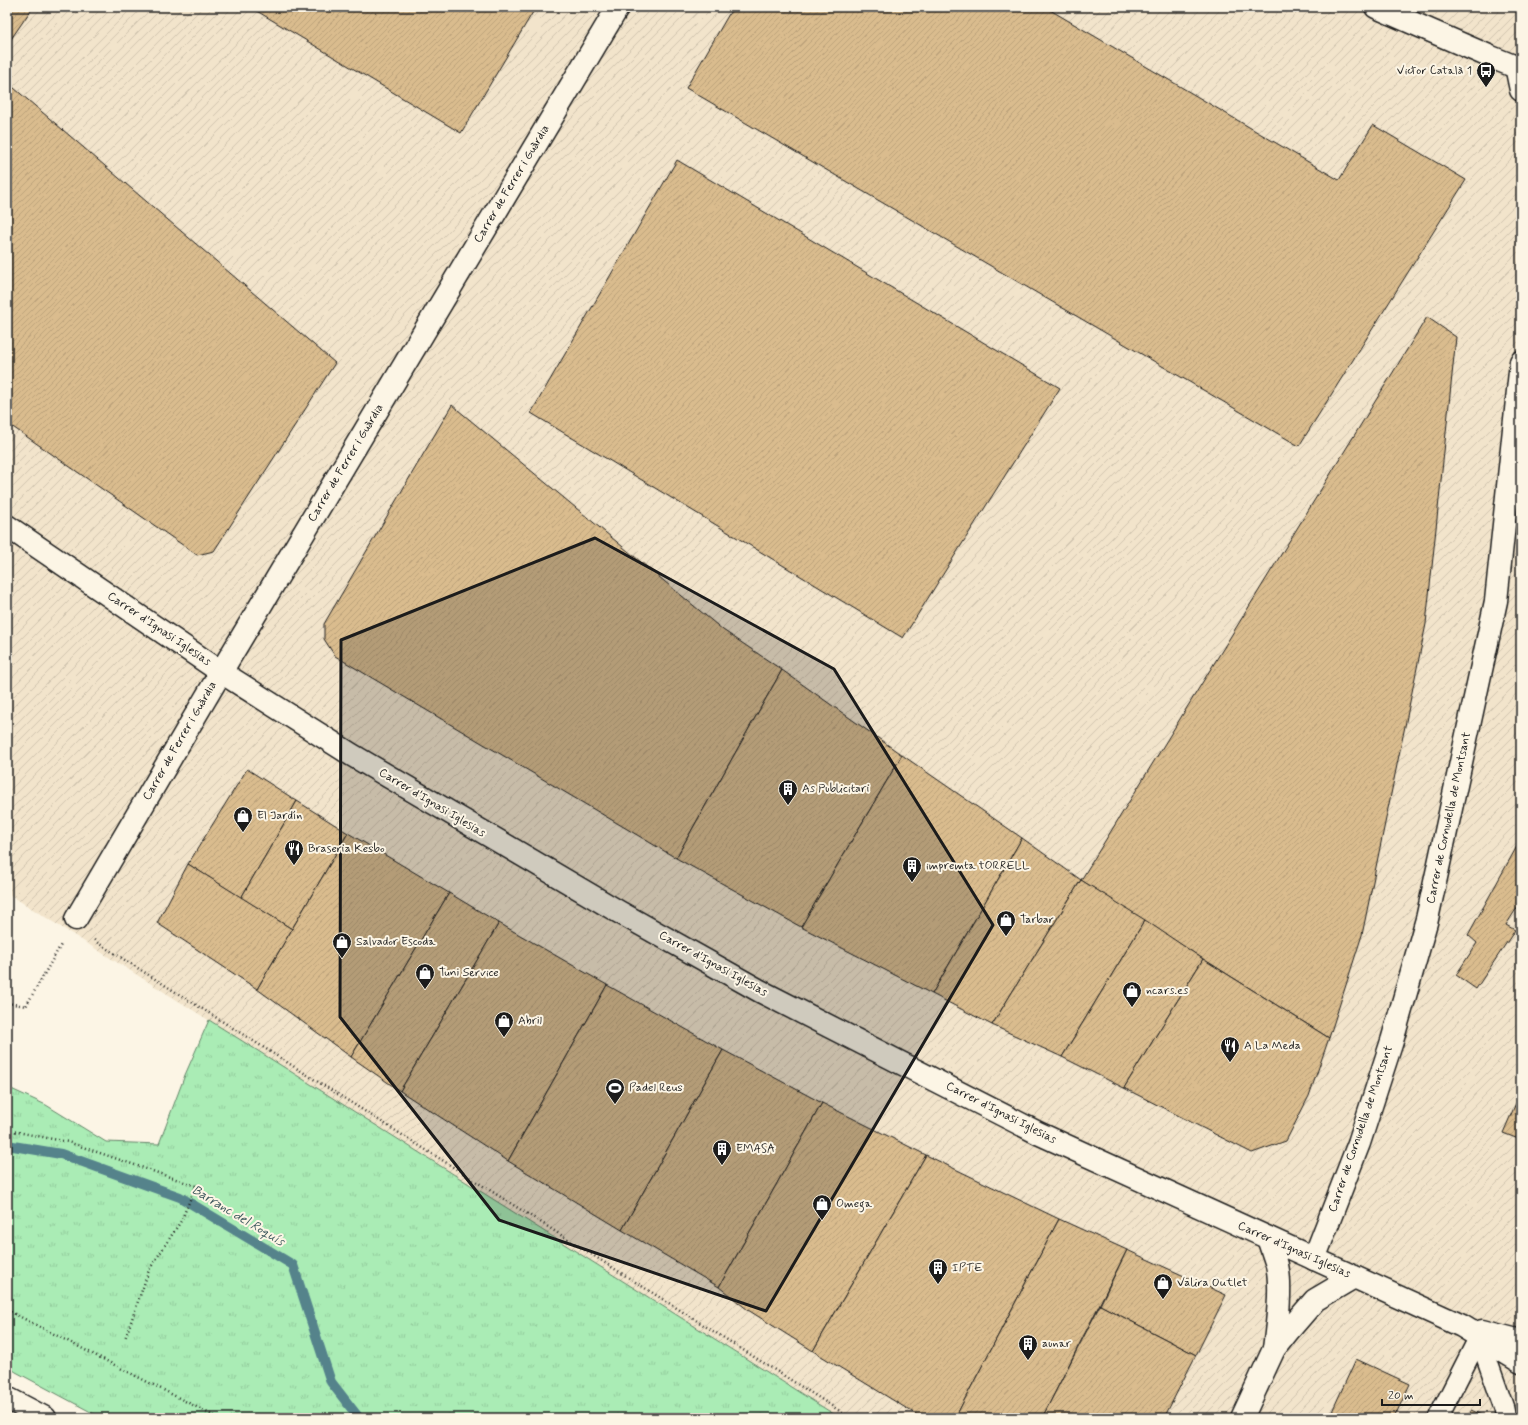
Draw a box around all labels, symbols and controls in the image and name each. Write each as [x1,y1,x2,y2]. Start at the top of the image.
bus stop icon: Victor Català 1 [1475,60,1497,88]
place label: Victor Català 1 [1397,63,1472,79]
street label: Carrer de Ferrer i Guàrdia [470,122,554,246]
street label: Carrer de Ferrer i Guàrdia [304,401,388,525]
street label: Carrer d'Ignasi Iglesias [104,588,215,670]
street label: Carrer de Ferrer i Guàrdia [139,678,221,804]
street label: Carrer de Cornudella de Montsant [1423,730,1475,905]
street label: Carrer d'Ignasi Iglesias [376,765,489,842]
building icon: As Publicitari [777,778,799,806]
place label: As Publicitari [802,781,869,797]
shop icon: El Jardín [232,805,254,833]
place label: El Jardín [257,808,302,824]
restaurant icon: Braseria Kesbo [283,838,305,866]
place label: Braseria Kesbo [308,841,385,857]
building icon: impremta tORRELL [901,855,923,883]
place label: impremta tORRELL [926,858,1030,874]
shop icon: Tarbar [995,909,1017,937]
place label: Tarbar [1020,912,1054,928]
street label: Carrer d'Ignasi Iglesias [656,927,771,1001]
shop icon: Salvador Escoda [331,931,353,959]
place label: Salvador Escoda [356,934,436,950]
shop icon: Tuni Service [414,962,436,990]
place label: Tuni Service [439,965,499,981]
shop icon: ncars.es [1121,980,1143,1008]
place label: ncars.es [1146,983,1189,999]
shop icon: Abril [493,1010,515,1038]
place label: Abril [518,1013,542,1029]
restaurant icon: A La Meda [1219,1035,1241,1063]
place label: A La Meda [1244,1038,1301,1054]
street label: Carrer de Cornudella de Montsant [1325,1043,1397,1214]
sports icon: Padel Reus [604,1077,626,1105]
street label: Carrer d'Ignasi Iglesias [943,1078,1060,1148]
place label: Padel Reus [629,1080,683,1096]
building icon: EMASA [711,1138,733,1166]
place label: EMASA [736,1141,775,1157]
water label: Barranc del Roquís [189,1182,288,1251]
shop icon: Omega [811,1193,833,1221]
place label: Omega [836,1196,873,1213]
street label: Carrer d'Ignasi Iglesias [1235,1218,1354,1282]
building icon: IPTE [927,1257,949,1285]
place label: IPTE [952,1260,983,1276]
shop icon: Valira Outlet [1152,1272,1174,1300]
place label: Valira Outlet [1177,1275,1248,1291]
building icon: aunar [1017,1333,1039,1361]
place label: aunar [1042,1336,1071,1352]
scale bar [1382,1381,1480,1407]
text: 20 m [1388,1388,1414,1404]

